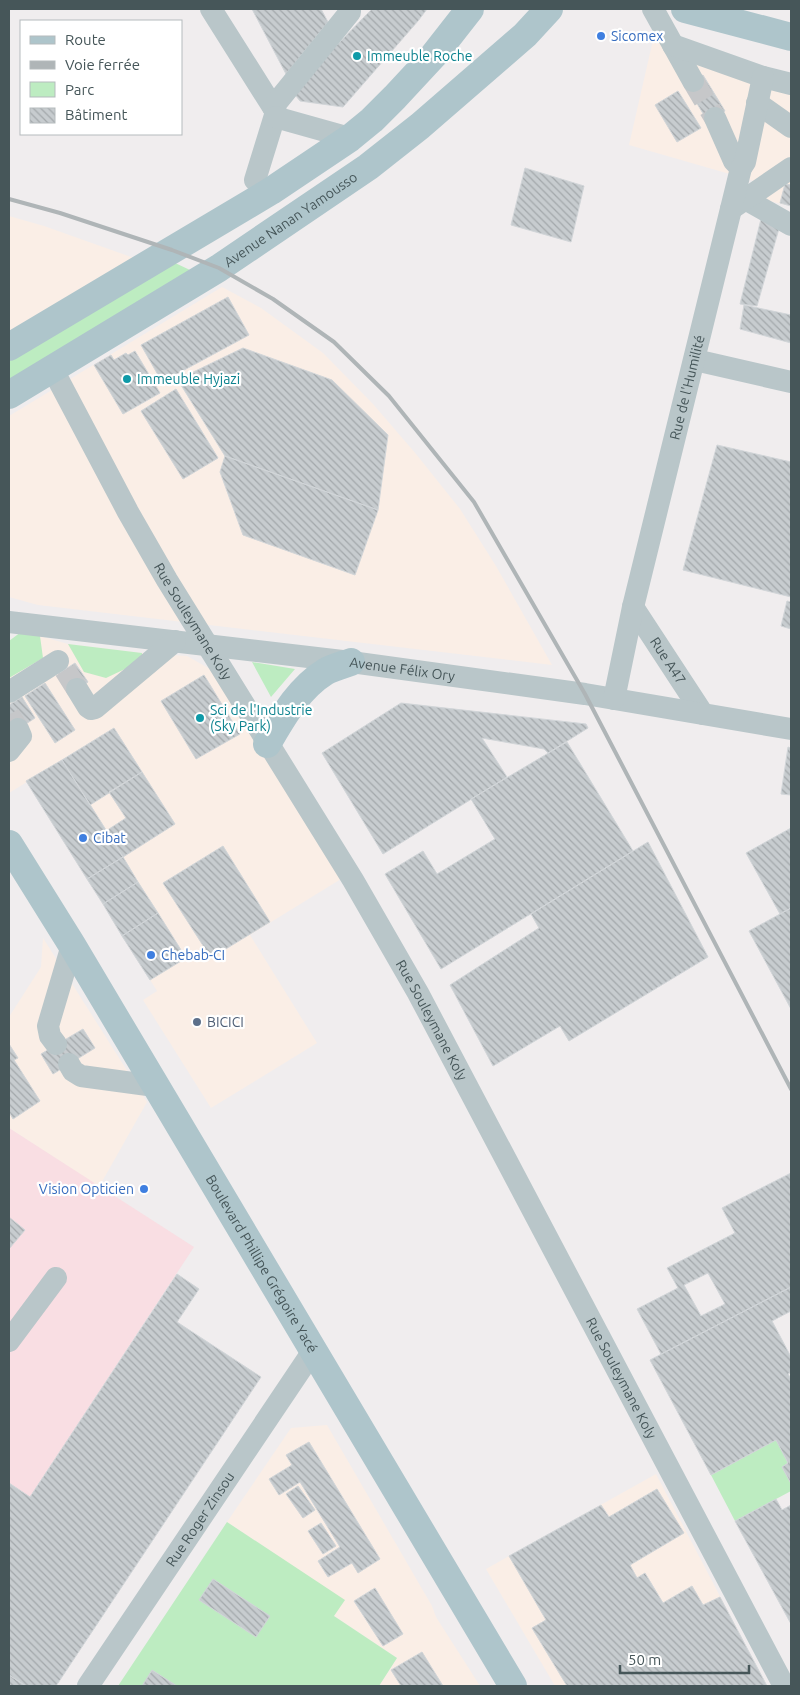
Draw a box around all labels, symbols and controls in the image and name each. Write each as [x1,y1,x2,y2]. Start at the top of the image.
legend [20,20,182,135]
place label: Sicomex [611,28,663,44]
marker: Sicomex [595,30,607,42]
text: Route [65,31,106,48]
place label: Immeuble Roche [367,48,472,64]
marker: Immeuble Roche [351,50,363,62]
text: Voie ferrée [65,56,140,73]
text: Parc [65,81,94,98]
text: Bâtiment [65,106,128,123]
street label: Avenue Nanan Yamousso [221,169,360,270]
street label: Rue de l'Humilité [666,333,708,442]
place label: Immeuble Hyjazi [137,371,240,387]
marker: Immeuble Hyjazi [121,373,133,385]
street label: Rue Souleymane Koly [151,560,235,683]
street label: Rue A47 [647,634,689,687]
street label: Avenue Félix Ory [349,654,456,684]
place label: Sci de l'Industrie (Sky Park) [210,702,312,734]
marker: Sci de l'Industrie (Sky Park) [194,712,206,724]
place label: Cibat [93,830,126,846]
marker: Cibat [77,832,89,844]
place label: Chebab-CI [161,947,225,963]
marker: Chebab-CI [145,949,157,961]
street label: Rue Souleymane Koly [393,957,471,1083]
place label: BICICI [207,1014,244,1030]
marker: BICICI [191,1016,203,1028]
street label: Boulevard Phillipe Grégoire Yacé [203,1172,321,1356]
place label: Vision Opticien [39,1181,134,1197]
marker: Vision Opticien [138,1183,150,1195]
street label: Rue Souleymane Koly [583,1315,660,1442]
street label: Rue Roger Zinsou [163,1469,238,1570]
scale bar [620,1642,749,1674]
text: 50 m [628,1651,661,1668]

